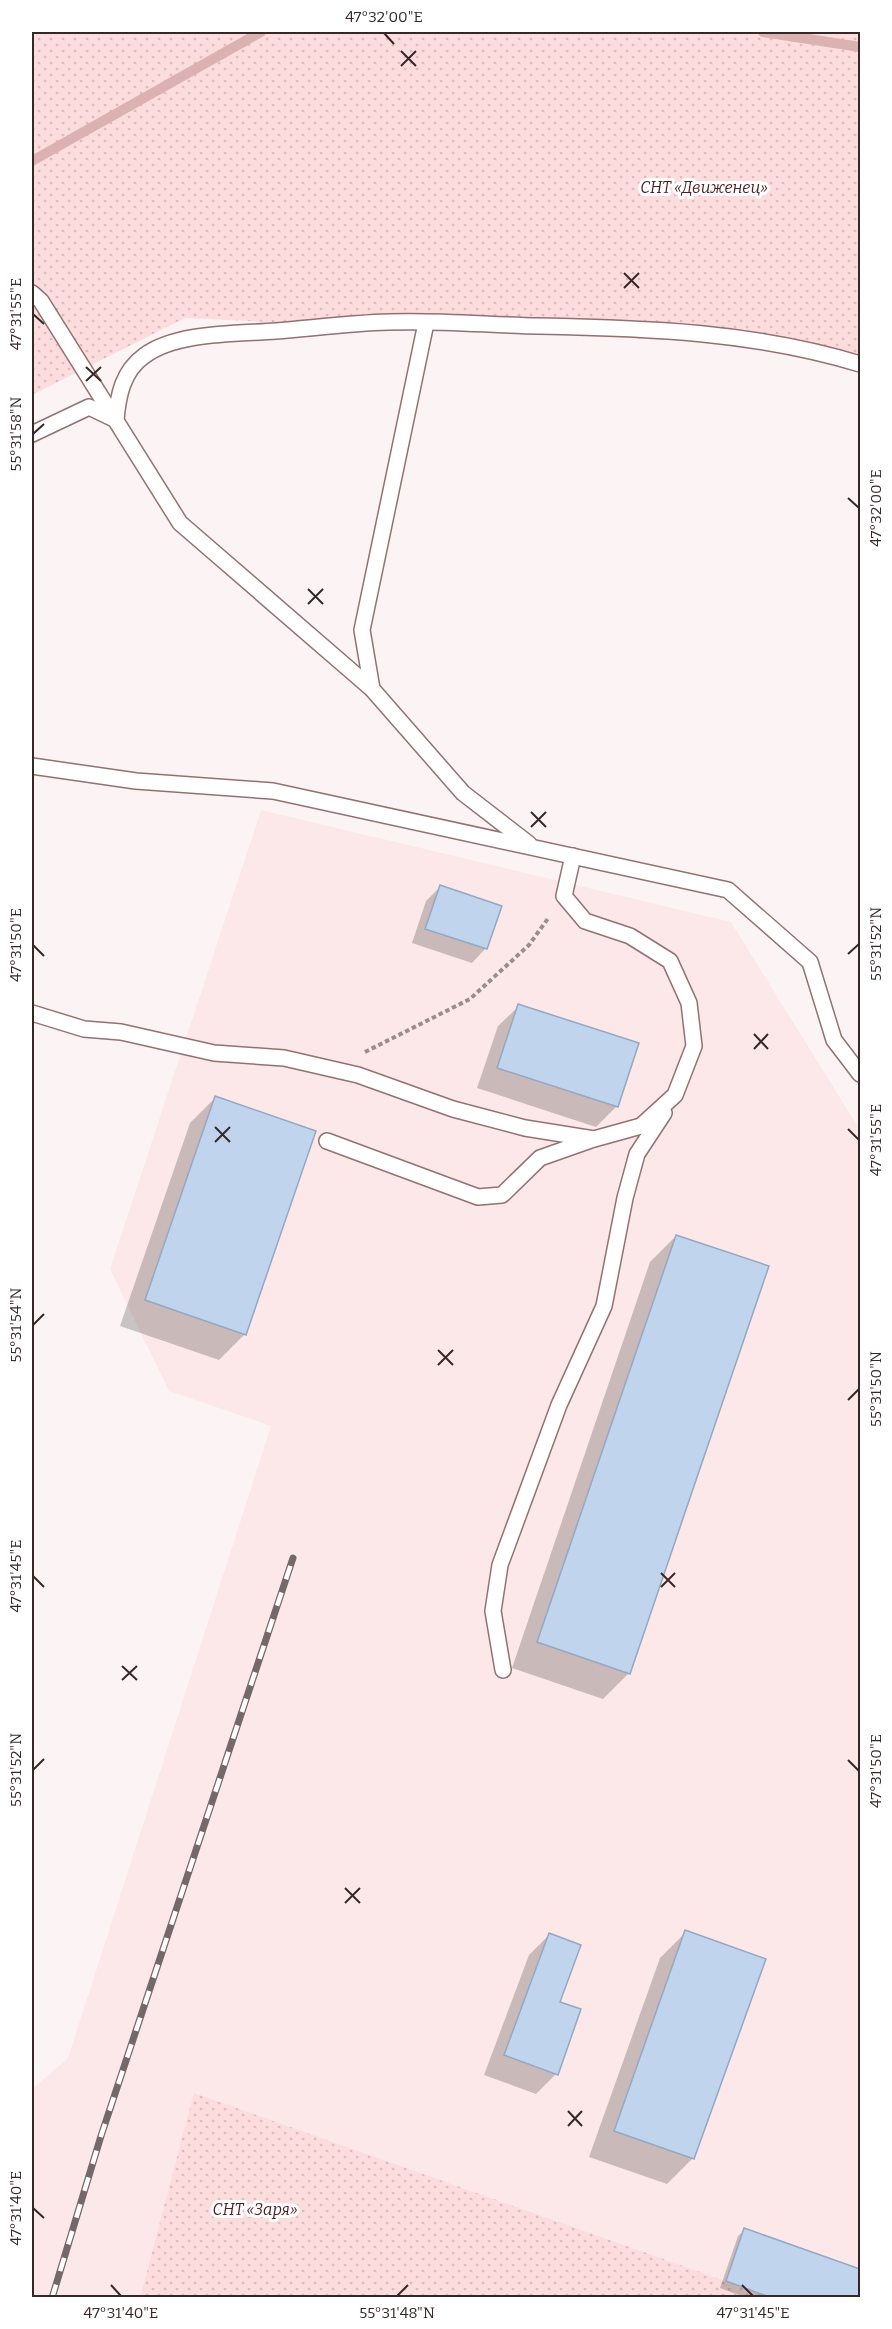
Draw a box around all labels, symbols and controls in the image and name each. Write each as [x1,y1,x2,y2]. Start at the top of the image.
text: 47°32'00"E [345,8,423,26]
park label: СНТ «Движенец» [640,178,768,197]
text: 47°31'55"E [7,278,25,350]
text: 55°31'58"N [7,396,25,471]
text: 47°32'00"E [867,469,885,547]
text: 55°31'52"N [867,907,885,981]
text: 47°31'50"E [7,908,25,982]
text: 47°31'55"E [867,1104,885,1176]
text: 55°31'54"N [7,1287,25,1362]
text: 55°31'50"N [867,1351,885,1427]
text: 47°31'45"E [7,1539,25,1613]
text: 55°31'52"N [7,1733,25,1807]
text: 47°31'50"E [867,1734,885,1808]
text: 47°31'40"E [7,2171,25,2245]
park label: СНТ «Заря» [212,2200,298,2219]
text: 47°31'40"E [84,2304,158,2322]
text: 55°31'48"N [359,2304,435,2322]
text: 47°31'45"E [716,2304,790,2322]

